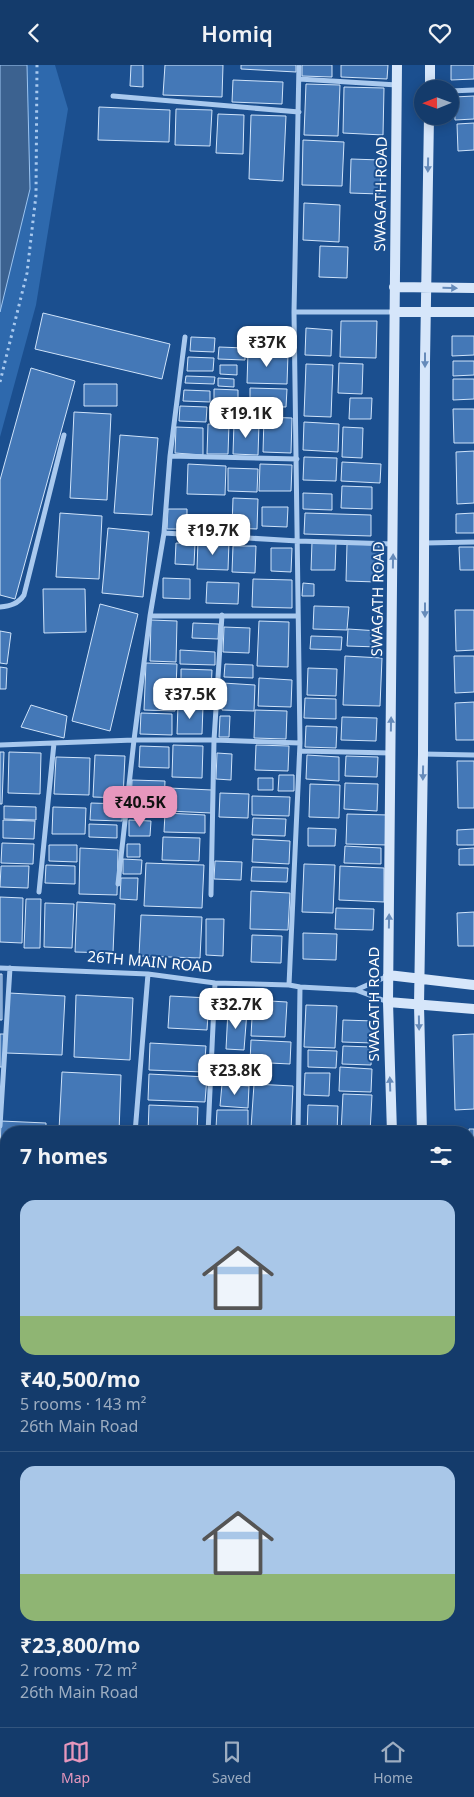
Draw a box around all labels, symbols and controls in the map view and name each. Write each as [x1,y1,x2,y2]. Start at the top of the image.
text: Homiq [201,18,273,48]
icon: back [20,19,48,47]
icon: heart [426,19,454,47]
north arrow [414,80,459,125]
map controls [414,80,459,125]
street label: SWAGATH ROAD [369,136,391,252]
one-way arrow [424,157,432,173]
one-way arrow [442,284,458,292]
pin: ₹37K [237,325,297,368]
text: ₹37K [248,331,286,353]
one-way arrow [421,353,429,369]
pin: ₹19.1K [205,397,287,439]
text: ₹19.1K [220,402,272,424]
pin: ₹19.7K [172,513,254,556]
text: ₹19.7K [187,519,239,541]
street label: SWAGATH ROAD [366,541,388,657]
one-way arrow [389,553,397,569]
one-way arrow [420,603,428,619]
pin: ₹37.5K [149,677,231,720]
text: ₹37.5K [164,683,216,705]
one-way arrow [388,716,396,732]
one-way arrow [419,765,427,781]
pin: ₹40.5K [99,785,181,828]
text: ₹40.5K [114,791,166,813]
one-way arrow [385,913,393,929]
street label: 26TH MAIN ROAD [87,946,213,976]
street label: SWAGATH ROAD [363,946,383,1061]
pin: ₹32.7K [195,987,277,1030]
text: ₹32.7K [210,993,262,1015]
one-way arrow [416,1015,424,1031]
pin: ₹23.8K [194,1053,276,1096]
text: ₹23.8K [209,1059,261,1081]
one-way arrow [386,1076,394,1092]
text: 7 homes [20,1142,108,1170]
icon: filters [427,1142,455,1170]
icon: home [193,1233,283,1323]
text: ₹40,500/mo [20,1365,140,1393]
text: 5 rooms · 143 m² [20,1393,146,1415]
text: 26th Main Road [20,1415,138,1437]
icon: home [193,1498,283,1588]
text: ₹23,800/mo [20,1631,140,1659]
text: 2 rooms · 72 m² [20,1659,137,1681]
text: 26th Main Road [20,1681,138,1703]
tab: Map [61,1738,90,1787]
tab: Saved [212,1738,251,1787]
tab: Home [373,1738,413,1787]

